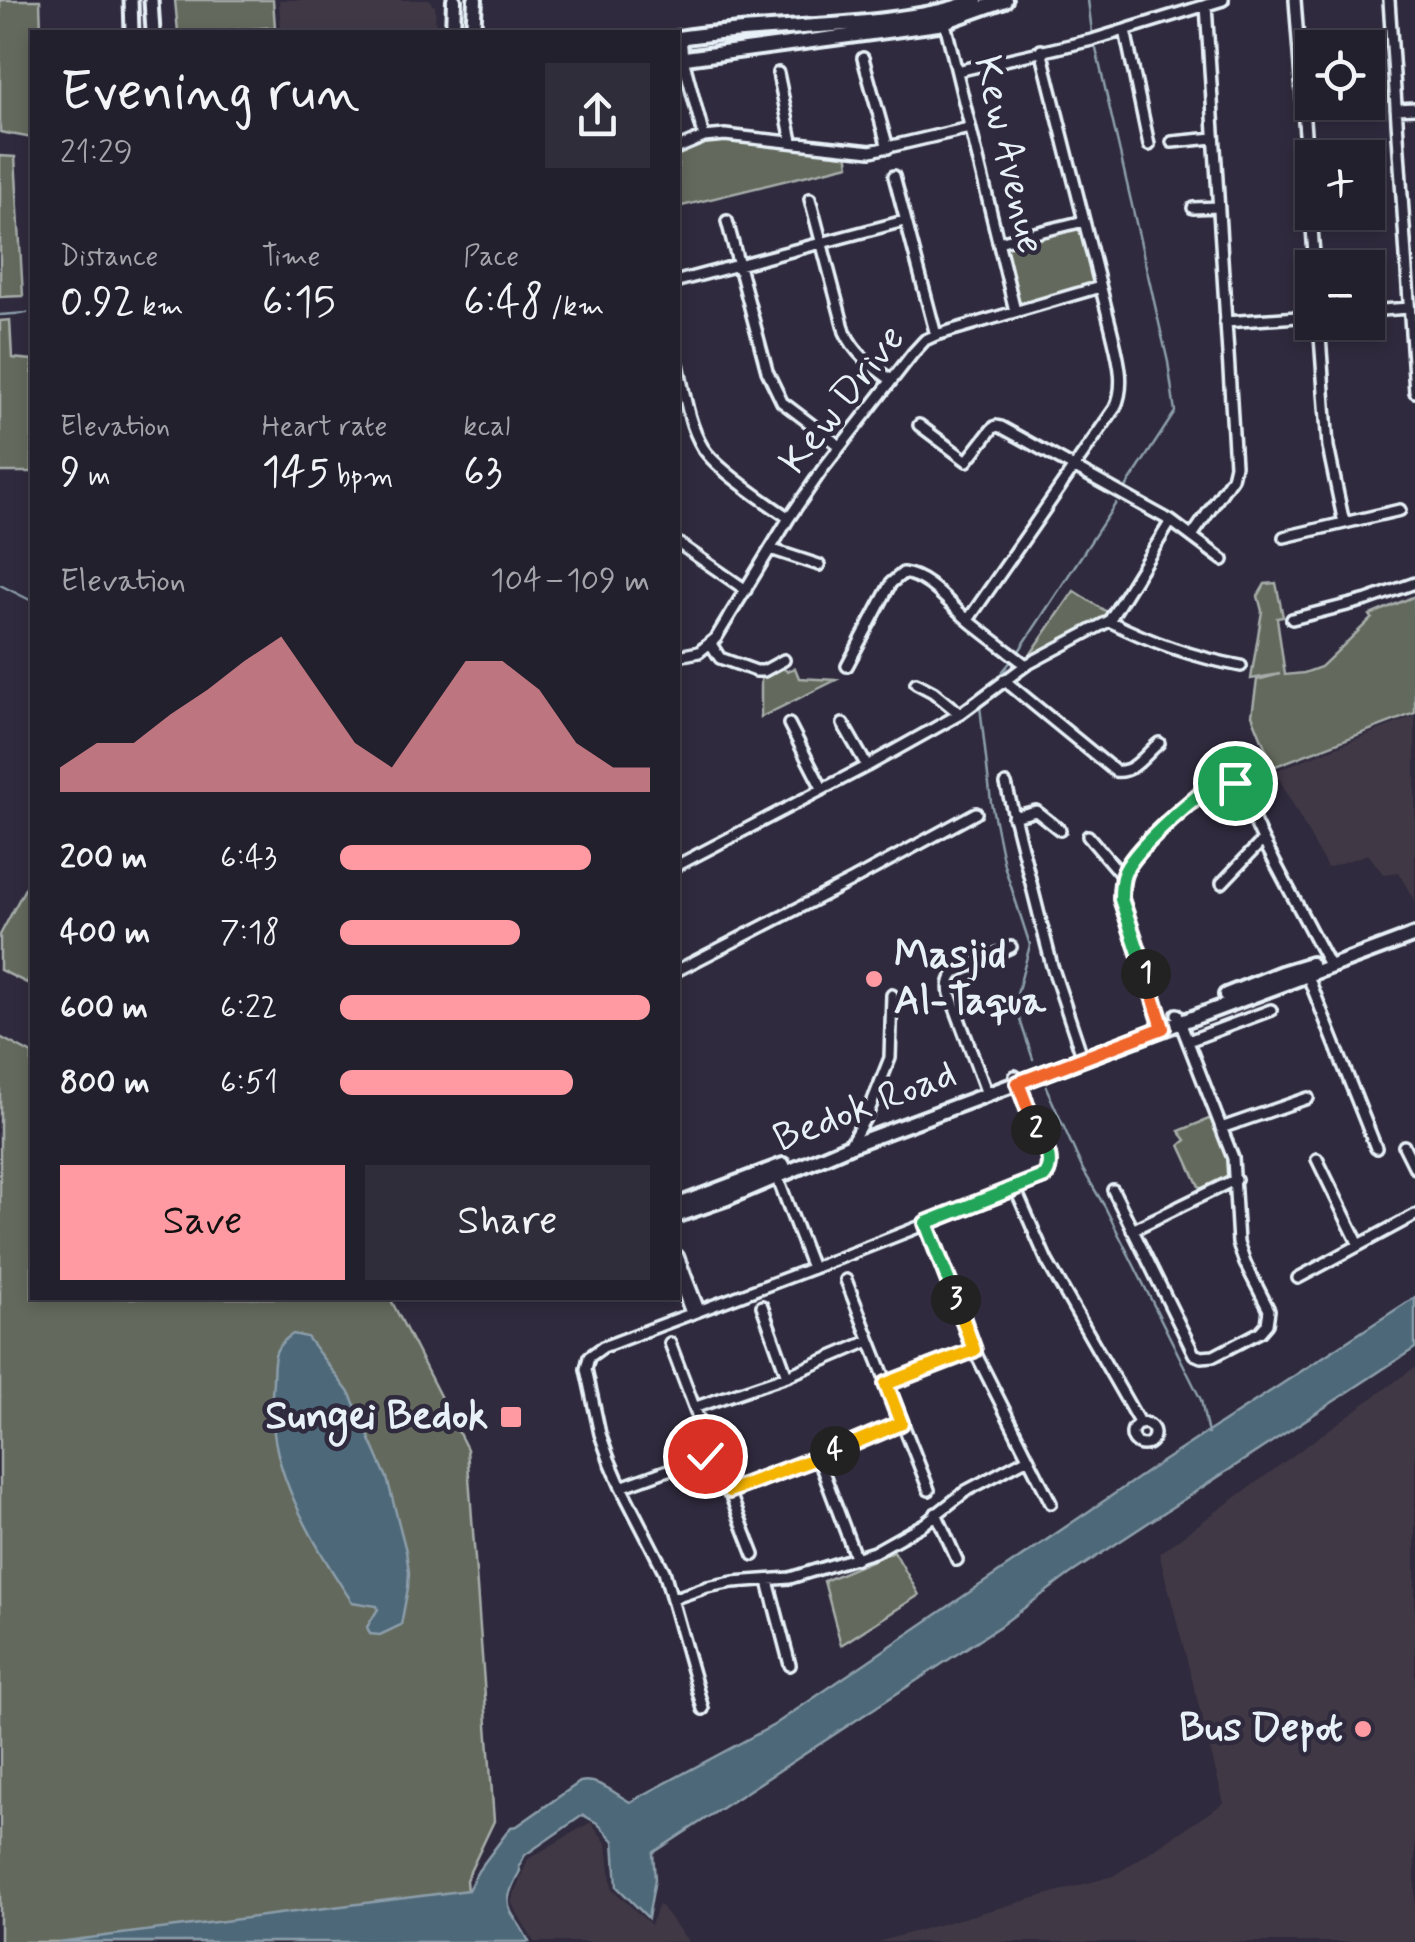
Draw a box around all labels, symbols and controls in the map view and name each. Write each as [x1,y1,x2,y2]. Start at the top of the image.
map controls [1295,30,1385,340]
button: locate [1295,30,1385,120]
street label: Kew Avenue [960,51,1056,259]
text: Evening run [60,58,360,130]
button: share [545,63,650,168]
text: 21:29 [60,132,133,174]
button: + [1295,140,1385,230]
text: Distance [60,239,158,276]
text: Time [262,239,320,276]
text: Pace [463,239,519,276]
button: − [1295,250,1385,340]
text: 0.92 [60,276,135,331]
text: 6:15 [262,276,336,331]
text: 6:48 [463,276,544,331]
text: km [135,289,183,326]
text: /km [544,289,604,326]
street label: Kew Drive [768,315,918,485]
text: Elevation [60,409,170,446]
text: Heart rate [262,409,387,446]
text: kcal [463,409,510,446]
text: 9 [60,446,81,501]
text: 145 [262,446,329,501]
text: 63 [463,446,503,501]
text: m [81,459,110,496]
text: bpm [329,459,393,496]
text: Elevation [60,560,186,602]
text: 104–109 m [490,560,650,602]
pin [1193,741,1278,826]
icon: arrive [1208,756,1263,811]
text: 200 m [60,837,147,879]
text: 6:43 [220,837,277,879]
text: 400 m [60,912,150,954]
text: 7:18 [220,912,280,954]
place label: Masjid Al-Taqua [894,930,1047,1028]
pin: 1 [1121,949,1171,999]
text: 1 [1140,955,1152,992]
marker: Masjid Al-Taqua [863,968,885,990]
text: 600 m [60,987,148,1029]
text: 6:22 [220,987,278,1029]
street label: Bedok Road [766,1048,964,1166]
text: 800 m [60,1062,150,1104]
text: 6:51 [220,1062,278,1104]
pin: 2 [1011,1105,1061,1155]
text: 2 [1029,1111,1043,1148]
button: Save [60,1165,345,1280]
button: Share [365,1165,650,1280]
pin: 3 [931,1275,981,1325]
text: 3 [950,1281,962,1318]
place label: Sungei Bedok [265,1391,488,1447]
marker: Sungei Bedok [498,1404,524,1430]
pin [663,1414,748,1499]
pin: 4 [810,1426,860,1476]
icon: check [678,1429,733,1484]
text: 4 [827,1432,843,1469]
place label: Bus Depot [1179,1703,1343,1755]
marker: Bus Depot [1352,1718,1374,1740]

